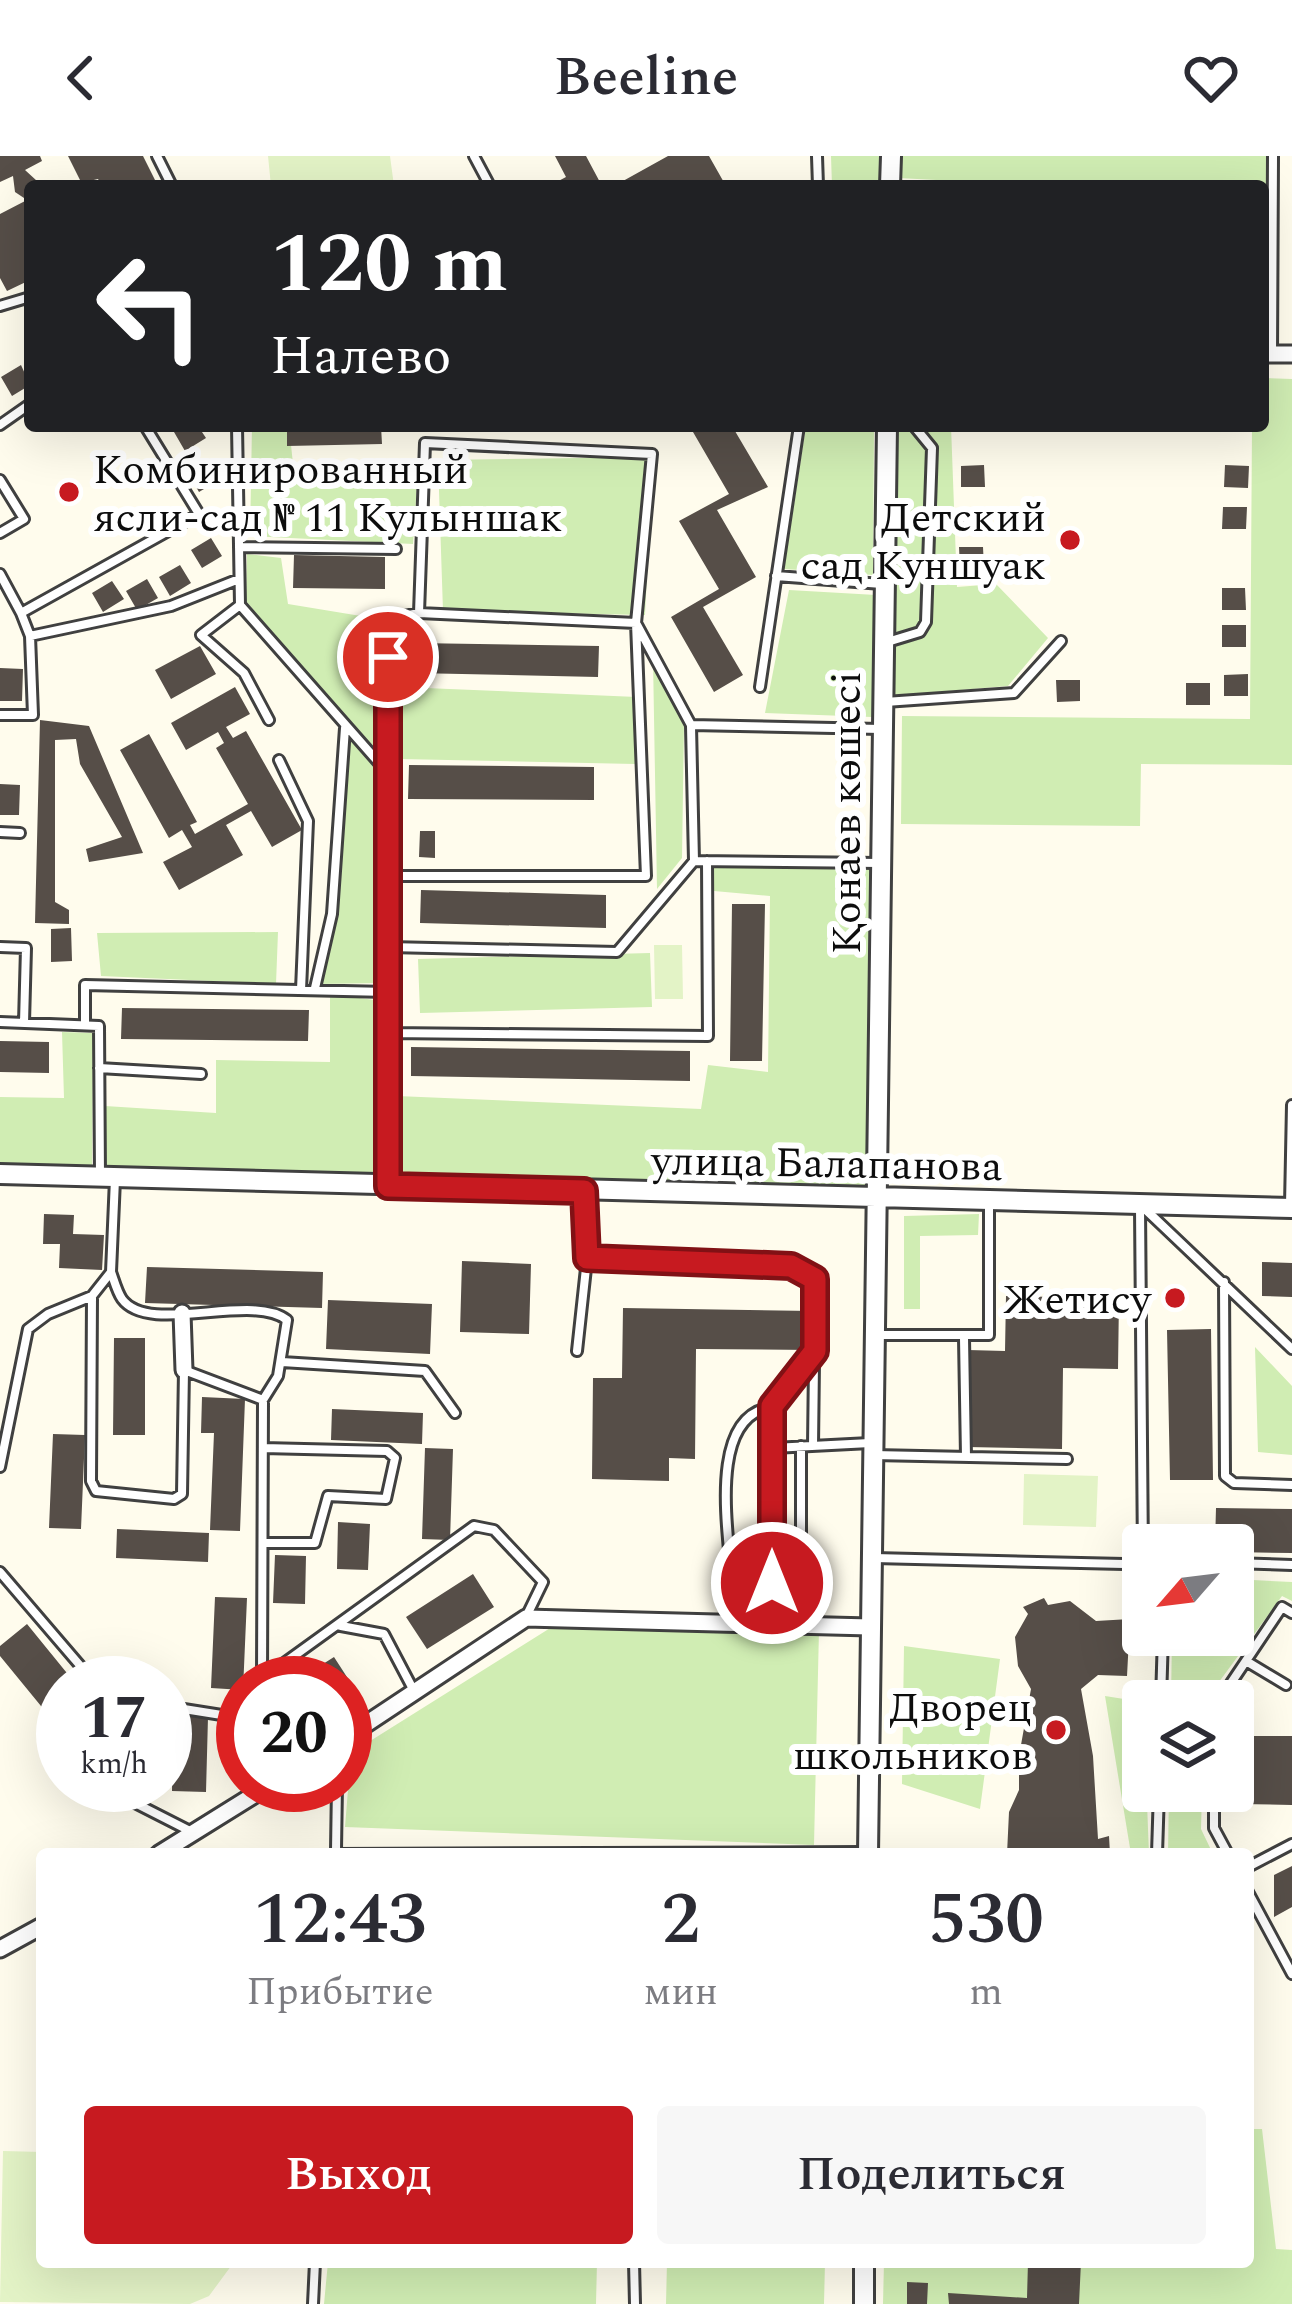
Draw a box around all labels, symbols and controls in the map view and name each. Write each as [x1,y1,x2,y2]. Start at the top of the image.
text: Beeline [554,37,738,119]
icon: back [48,45,114,111]
icon: heart [1178,45,1244,111]
text: 120 m [270,201,508,329]
icon: left [72,228,228,384]
text: Налево [270,316,451,398]
place label: Комбинированный ясли-сад № 11 Кулыншак [93,439,562,550]
marker: Комбинированный ясли-сад № 11 Кулыншак [56,479,82,505]
place label: Детский сад Куншуак [801,487,1046,598]
marker: Детский сад Куншуак [1057,527,1083,553]
pin [337,606,439,708]
icon: arrive [355,624,421,690]
street label: Қонаев көшесі [816,671,879,955]
street label: улица Балапанова [650,1130,1003,1199]
place label: Жетису [1003,1269,1153,1332]
marker: Жетису [1162,1285,1188,1311]
position arrow [709,1520,835,1646]
north arrow [1122,1524,1254,1656]
map controls [1122,1524,1254,1812]
speed limit sign: 20 [216,1656,372,1812]
text: 17 [80,1673,148,1765]
place label: Дворец школьников [793,1677,1032,1788]
button: layers [1122,1680,1254,1812]
marker: Дворец школьников [1043,1717,1069,1743]
text: km/h [80,1741,148,1787]
text: 12:43 [253,1866,426,1975]
text: 2 [661,1866,700,1975]
text: 530 [928,1866,1044,1975]
text: Прибытие [246,1963,434,2022]
text: мин [644,1963,718,2022]
text: m [969,1963,1003,2022]
button: Выход [84,2106,633,2244]
button: Поделиться [657,2106,1206,2244]

